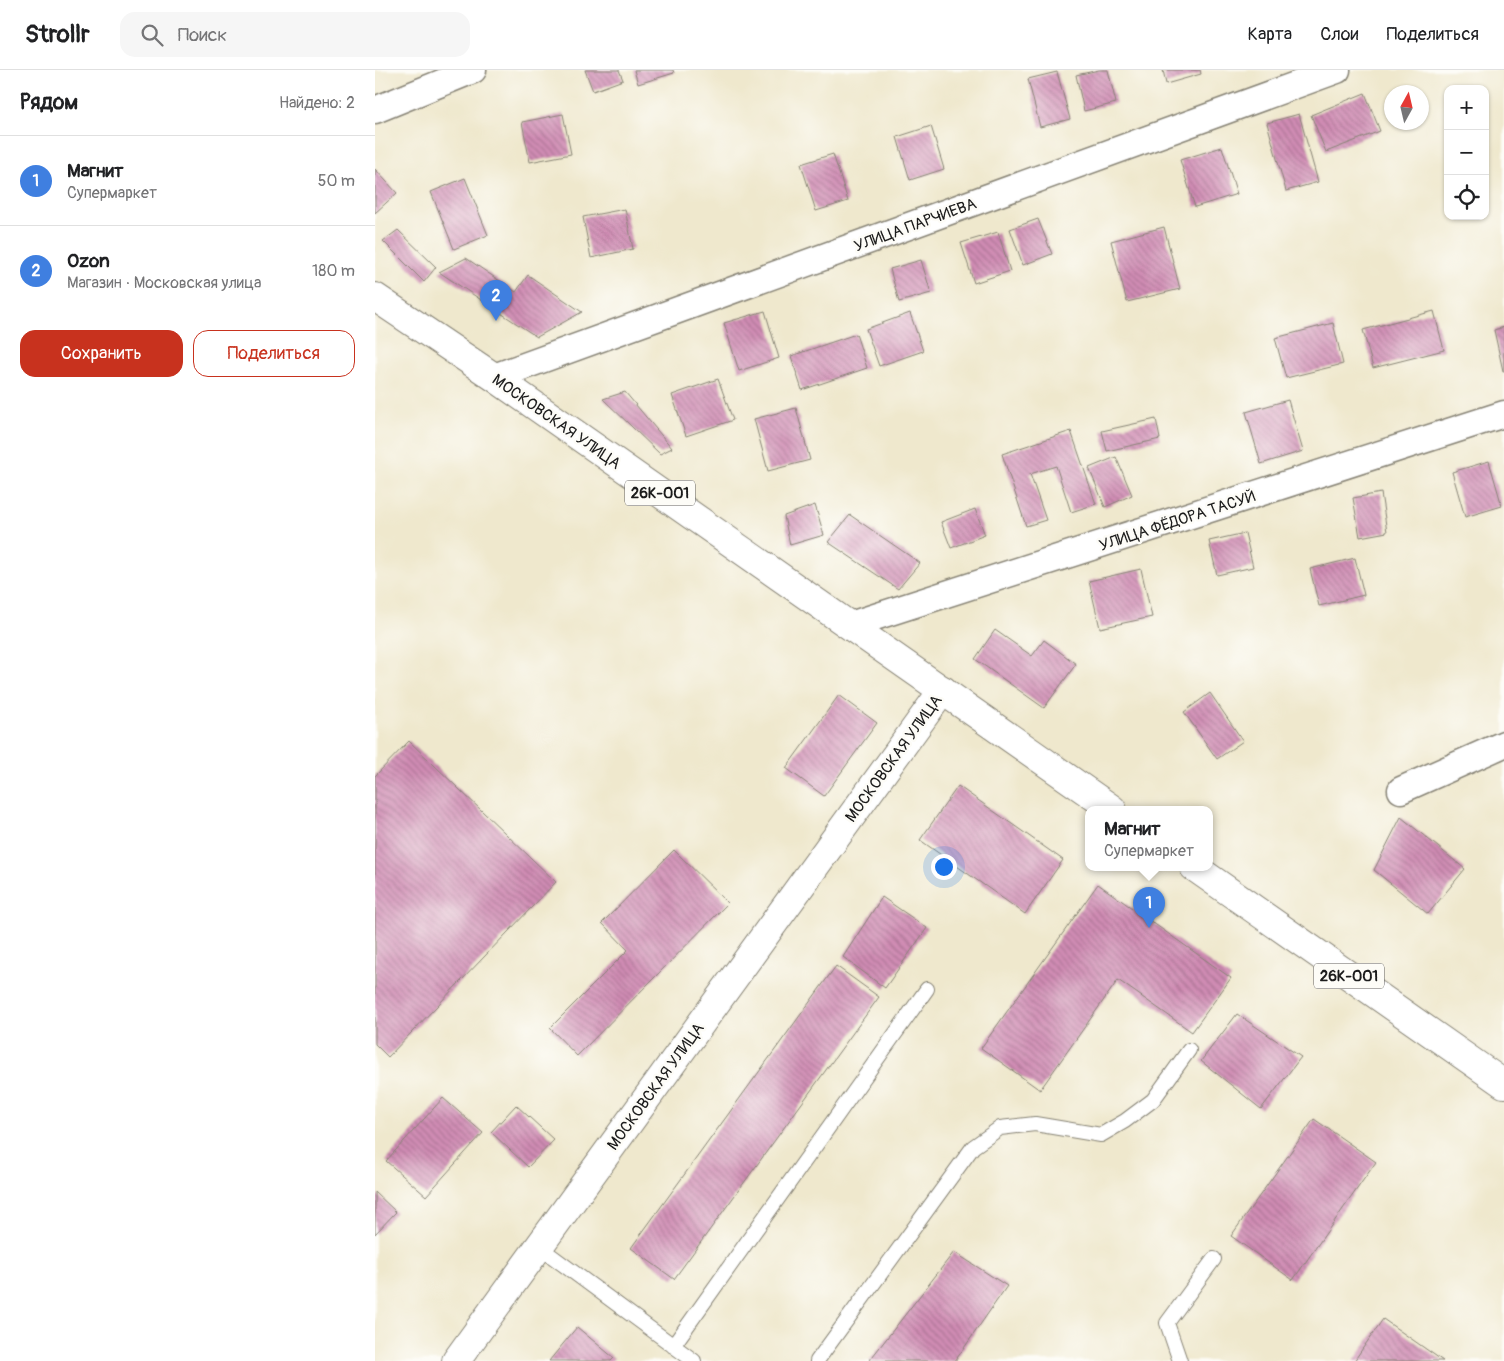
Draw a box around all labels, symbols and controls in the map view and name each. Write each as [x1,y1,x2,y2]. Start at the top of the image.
search box [120,12,470,57]
text: Strollr [25,20,90,49]
icon: search [138,21,166,49]
text: Поиск [178,23,227,47]
text: Карта [1248,23,1292,46]
text: Слои [1320,23,1358,46]
text: Поделиться [1386,23,1479,46]
north arrow [1384,85,1429,130]
map controls [1444,85,1489,220]
button: + [1444,85,1489,130]
text: Рядом [20,89,78,116]
text: Найдено: 2 [279,93,355,113]
button: − [1444,130,1489,175]
text: Магнит [67,159,123,183]
text: 1 [33,171,39,191]
text: 50 m [318,171,355,191]
button: locate [1444,175,1489,220]
text: Супермаркет [67,183,157,203]
street label: УЛИЦА ПАРЧИЕВА [851,193,979,256]
text: Ozon [67,249,110,273]
text: 2 [32,261,40,281]
text: 180 m [312,261,355,281]
text: Магазин · Московская улица [67,273,261,293]
pin: 2 [480,280,512,321]
button: Сохранить [20,330,183,377]
button: Поделиться [193,330,355,377]
street label: МОСКОВСКАЯ УЛИЦА [488,370,625,474]
road number: 26К-001 [625,480,695,506]
street label: УЛИЦА ФЁДОРА ТАСУЙ [1097,486,1258,556]
street label: МОСКОВСКАЯ УЛИЦА [841,691,947,826]
popup [1085,806,1213,871]
text: Магнит [1104,817,1160,841]
text: Супермаркет [1104,841,1194,861]
your location [931,854,957,880]
pin: 1 [1133,887,1165,928]
road number: 26К-001 [1314,964,1384,988]
street label: МОСКОВСКАЯ УЛИЦА [603,1019,709,1154]

